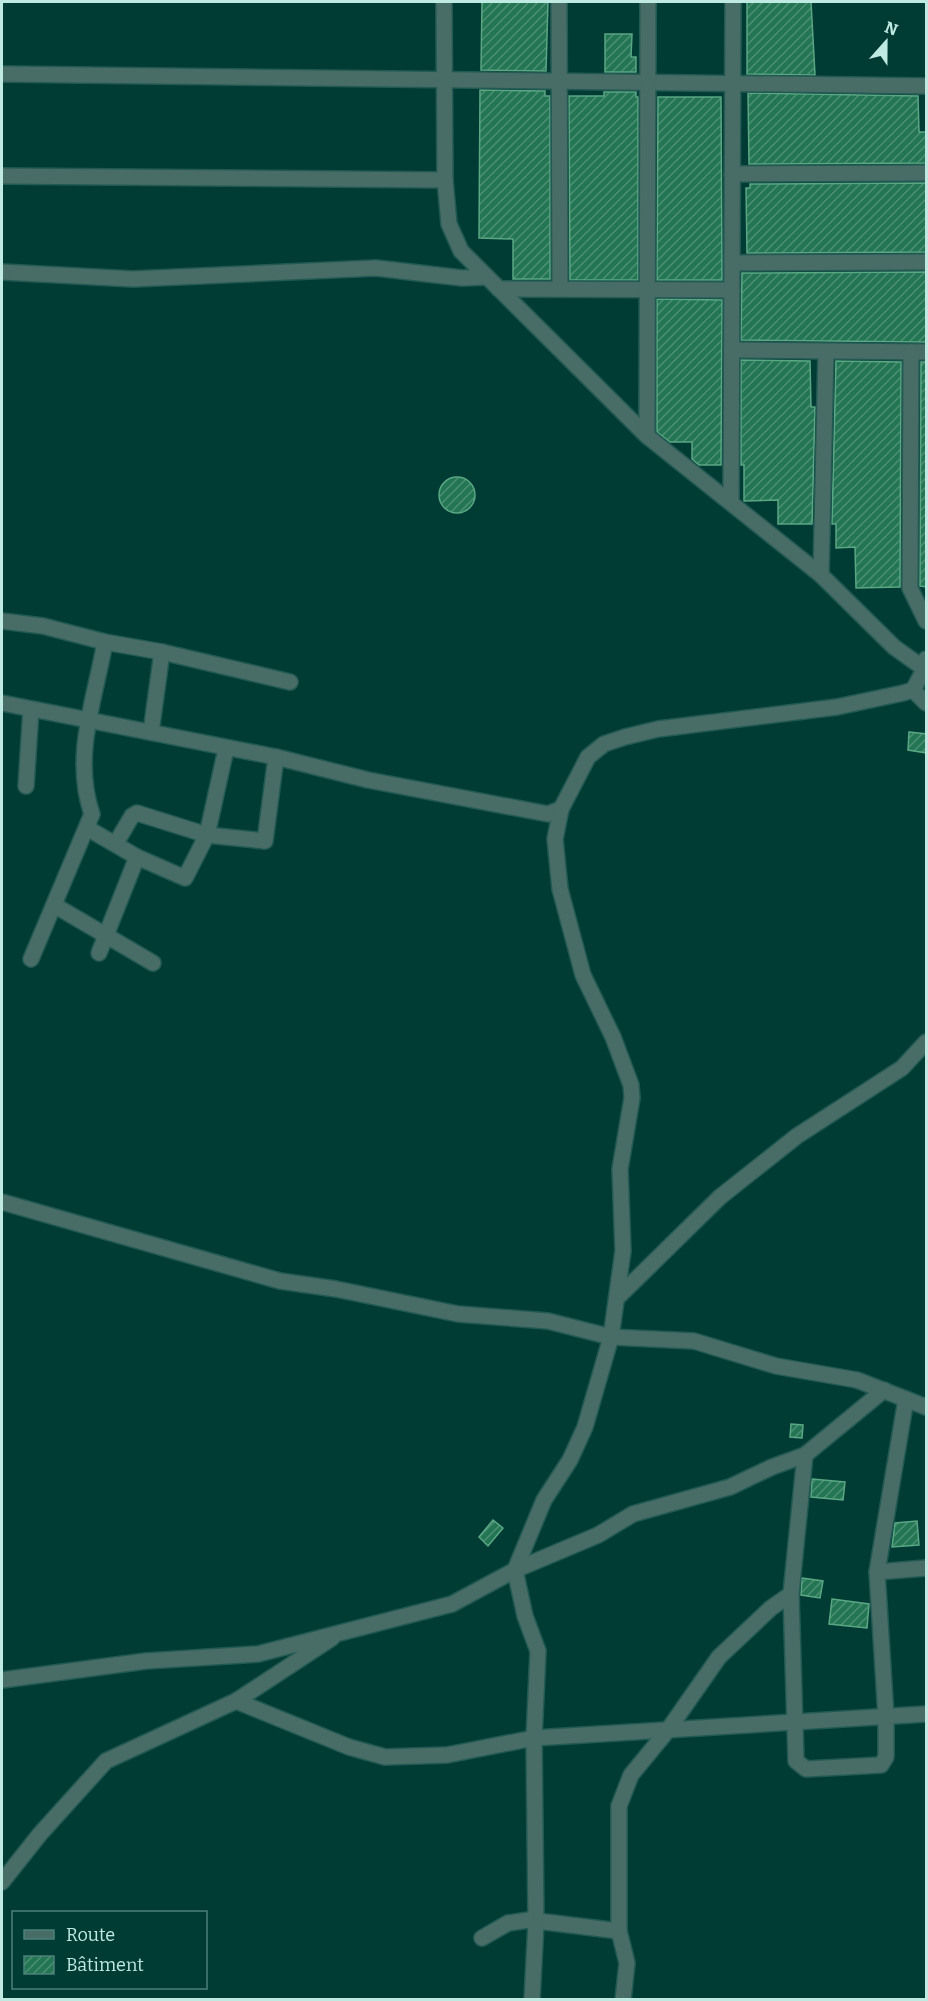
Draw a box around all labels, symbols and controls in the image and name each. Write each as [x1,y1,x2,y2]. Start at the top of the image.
north arrow [856,12,916,72]
text: N [882,17,900,40]
legend [12,1911,207,1989]
text: Route [66,1924,115,1946]
text: Bâtiment [66,1954,144,1976]

